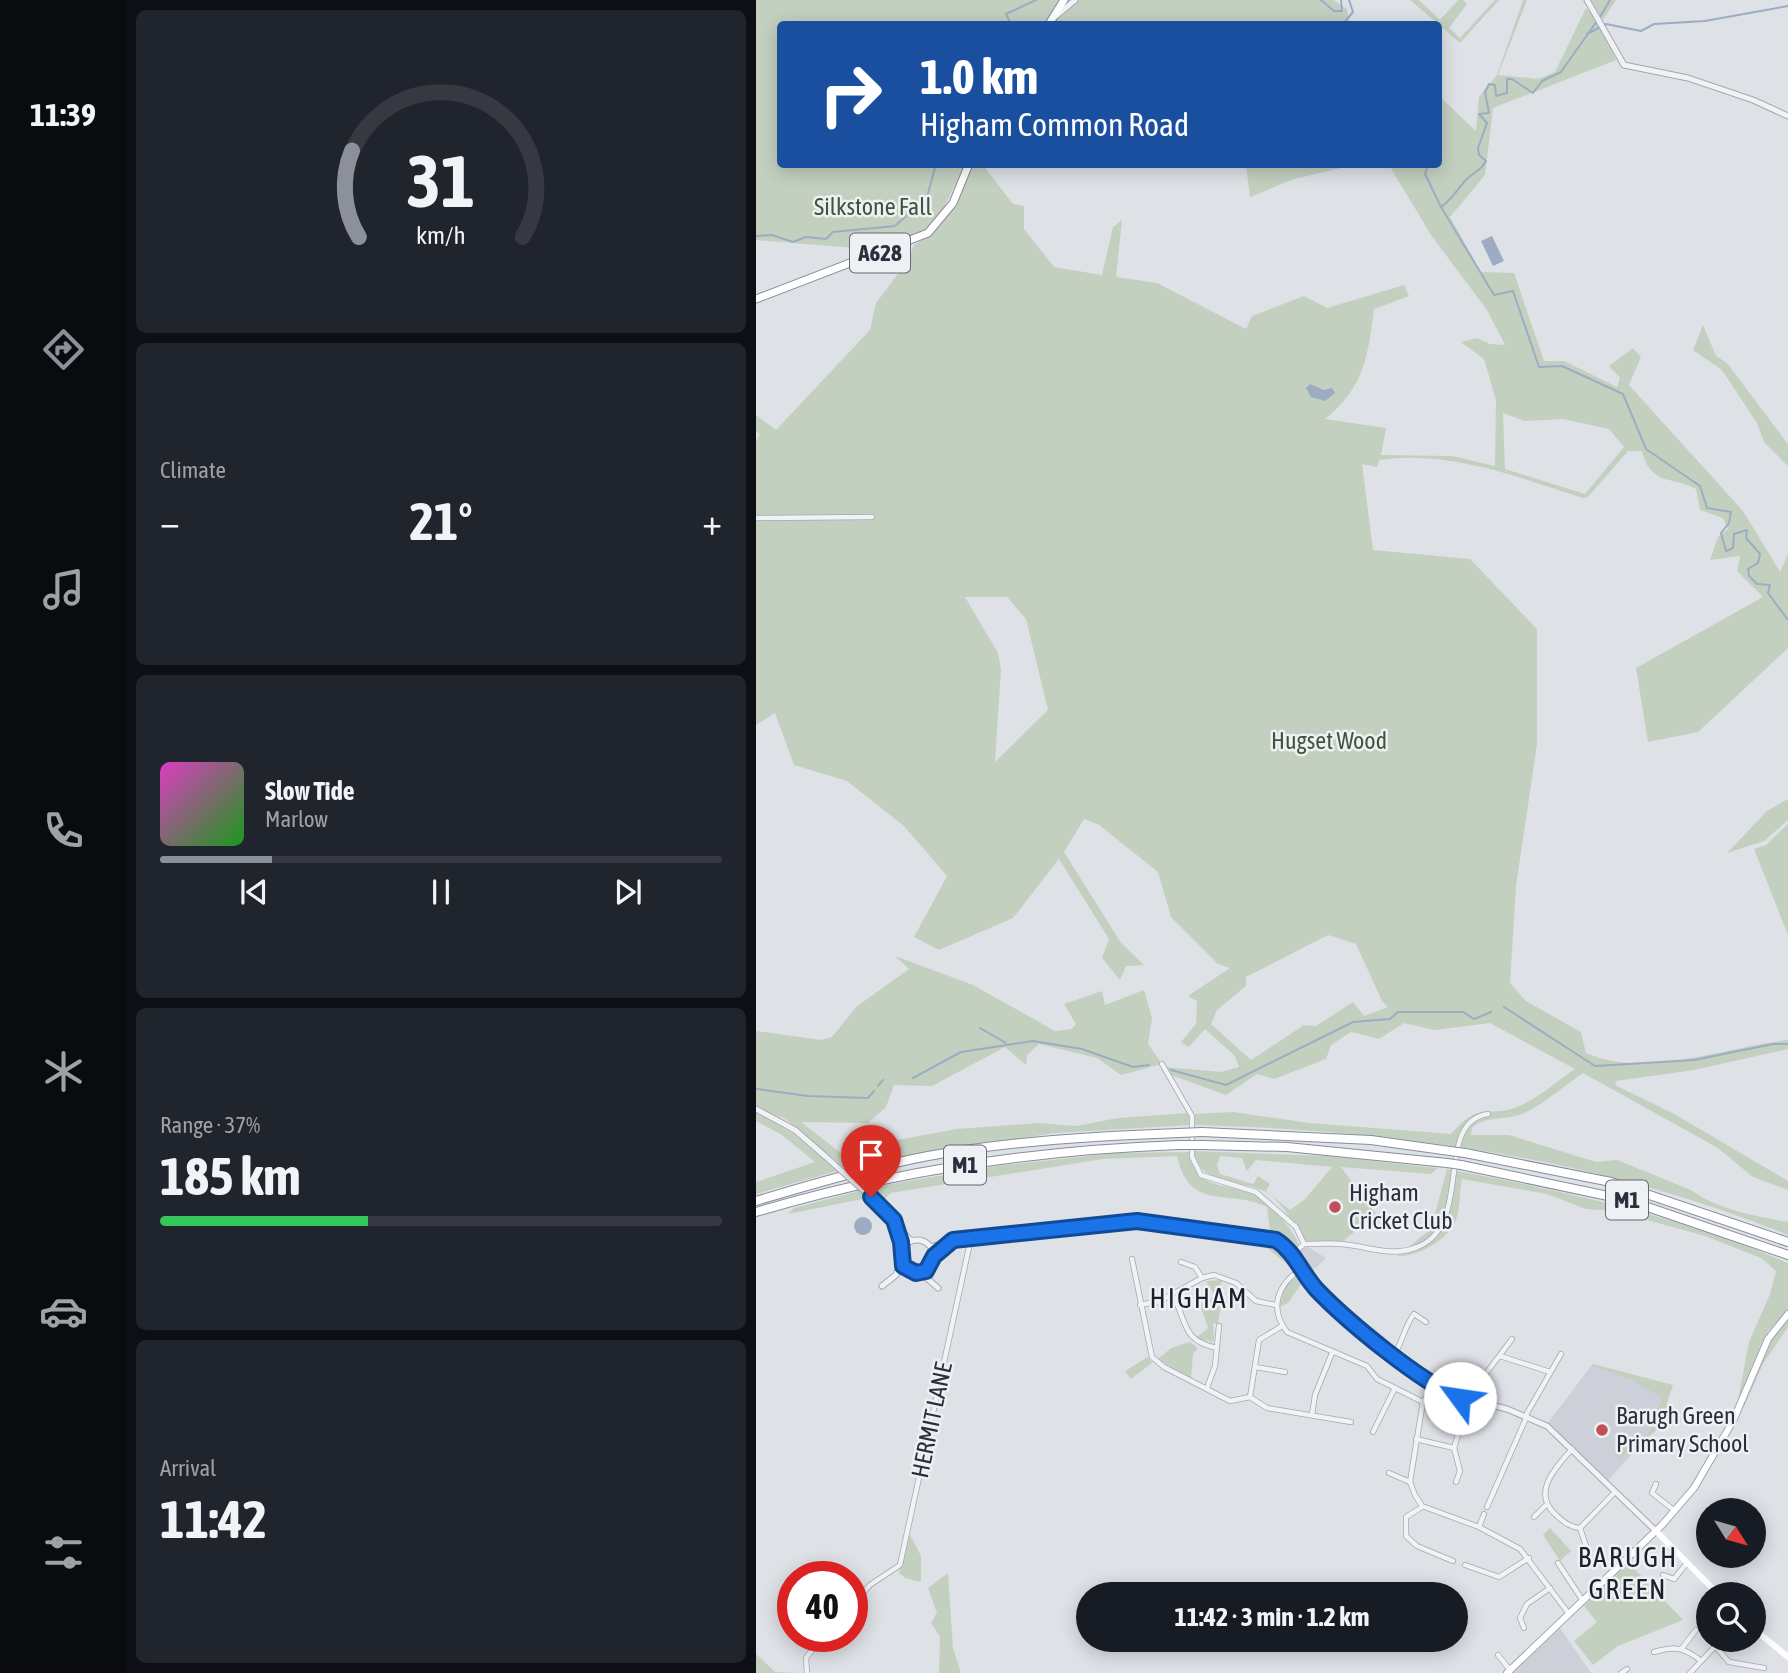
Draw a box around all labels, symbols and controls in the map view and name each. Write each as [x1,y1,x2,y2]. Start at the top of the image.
text: 1.0 km [920,48,1038,104]
icon: right [805,49,896,140]
text: 11:39 [30,96,96,133]
text: Higham Common Road [920,106,1189,143]
text: 31 [407,140,475,223]
park label: Silkstone Fall [814,193,933,220]
text: km/h [416,221,466,249]
road number: A628 [850,234,910,272]
icon: directions [39,325,88,374]
text: Climate [160,457,226,483]
text: 21° [409,491,473,551]
text: − [160,500,180,543]
text: + [702,500,722,543]
icon: music [39,565,88,614]
park label: Hugset Wood [1271,727,1387,754]
text: Slow Tide [265,776,355,806]
icon: phone [39,806,88,855]
text: Marlow [265,806,328,832]
icon: previous [235,873,273,911]
icon: pause [422,873,460,911]
icon: next [609,873,647,911]
icon: climate [39,1047,88,1096]
text: Range · 37% [160,1112,260,1138]
pin [841,1125,901,1197]
icon: arrive [852,1136,890,1174]
text: 185 km [160,1146,301,1206]
road number: M1 [944,1146,986,1184]
place label: Higham Cricket Club [1349,1179,1453,1234]
road number: M1 [1606,1180,1648,1219]
marker: Higham Cricket Club [1327,1199,1343,1215]
district label: HIGHAM [1150,1282,1249,1314]
icon: car [39,1287,88,1336]
street label: HERMIT LANE [906,1360,957,1480]
position arrow [1423,1361,1497,1435]
place label: Barugh Green Primary School [1616,1402,1749,1457]
marker: Barugh Green Primary School [1594,1422,1610,1438]
text: Arrival [160,1455,216,1481]
text: 11:42 [160,1489,267,1549]
north arrow [1696,1498,1766,1568]
map controls [1696,1498,1766,1652]
icon: filters [39,1528,88,1577]
district label: BARUGH GREEN [1578,1541,1678,1605]
speed limit sign: 40 [777,1561,868,1652]
button: search [1696,1582,1766,1652]
text: 11:42 · 3 min · 1.2 km [1175,1602,1369,1632]

